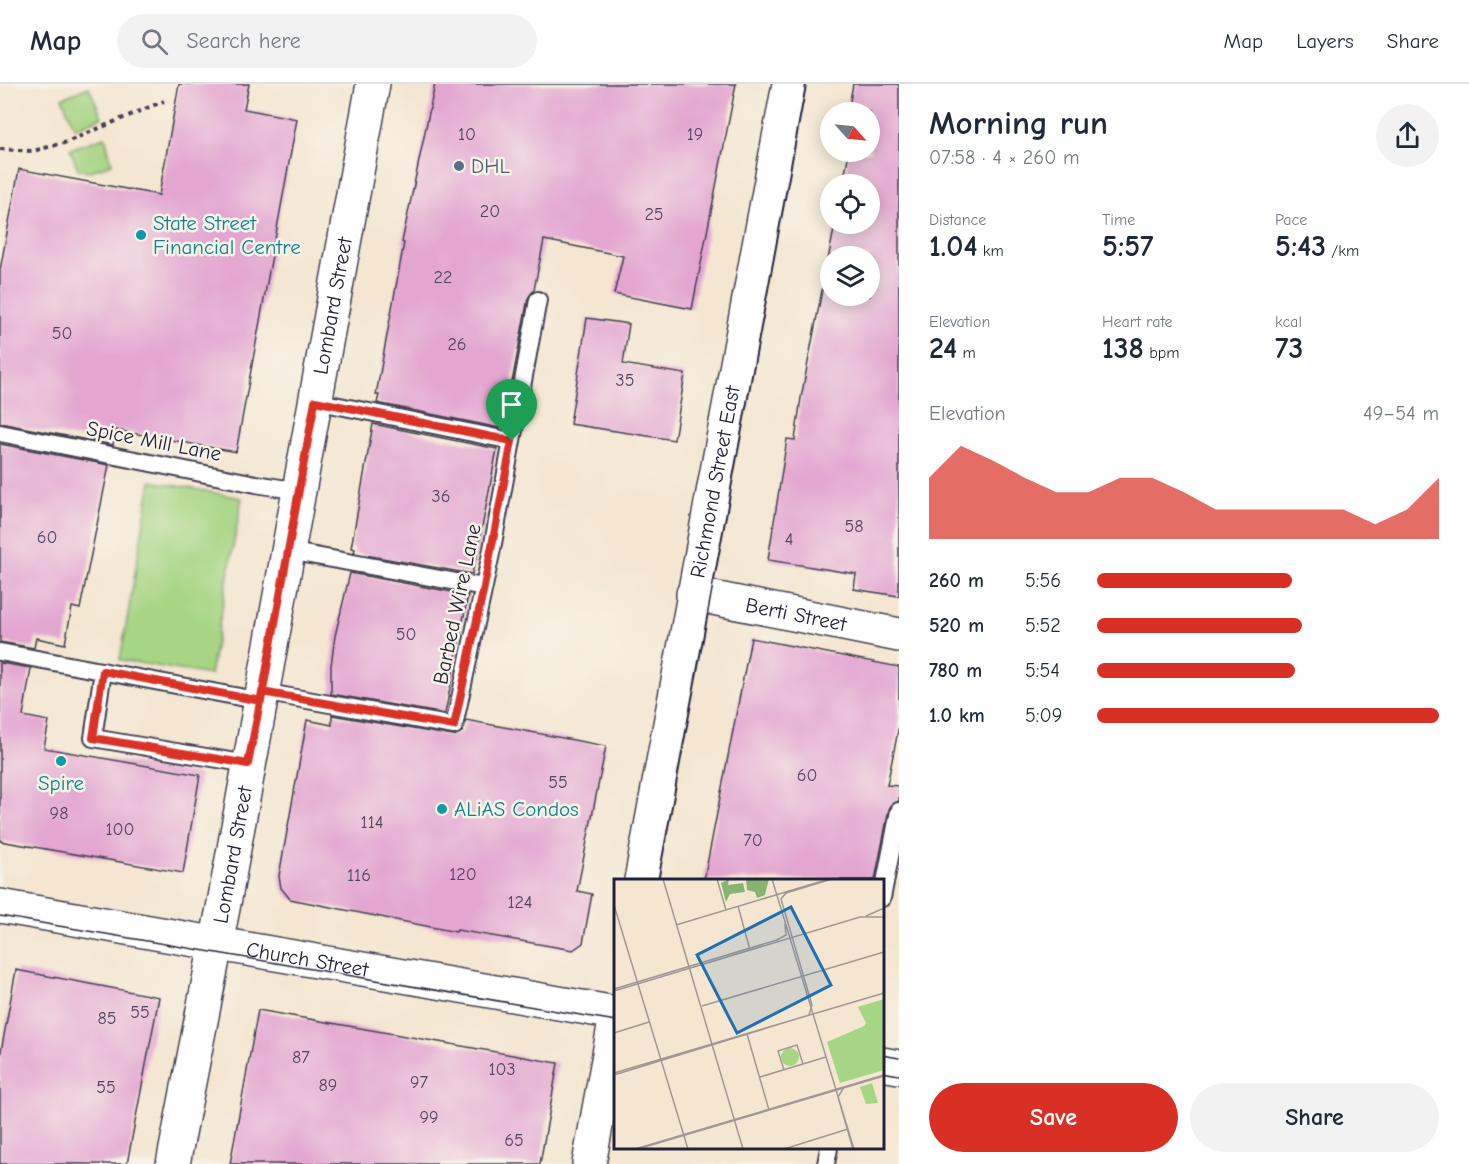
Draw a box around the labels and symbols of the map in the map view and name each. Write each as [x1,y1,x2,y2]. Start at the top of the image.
north arrow [820,102,880,162]
house number: 10 [458,124,476,145]
house number: 19 [687,124,703,145]
place label: DHL [471,154,510,178]
marker: DHL [452,159,466,173]
house number: 20 [480,201,500,222]
house number: 25 [644,204,664,225]
place label: State Street Financial Centre [153,211,301,259]
marker: State Street Financial Centre [134,228,148,242]
street label: Lombard Street [308,234,357,376]
house number: 22 [434,267,452,288]
house number: 50 [52,323,72,344]
house number: 26 [447,334,467,355]
house number: 35 [616,370,634,391]
pin [486,379,537,441]
street label: Richmond Street East [685,383,745,580]
street label: Spice Mill Lane [85,416,223,466]
house number: 36 [432,486,450,507]
house number: 58 [844,516,864,537]
street label: Barbed Wire Lane [428,521,486,687]
house number: 60 [37,527,57,548]
house number: 4 [785,529,793,550]
street label: Berti Street [743,593,849,636]
house number: 50 [396,624,416,645]
marker: Spire [54,754,68,768]
house number: 60 [797,765,817,786]
place label: Spire [38,771,84,795]
house number: 55 [548,772,568,793]
street label: Lombard Street [208,783,257,925]
place label: ALiAS Condos [454,797,579,821]
marker: ALiAS Condos [435,802,449,816]
house number: 98 [50,803,68,824]
house number: 114 [361,812,383,833]
house number: 100 [105,819,135,840]
house number: 70 [743,830,763,851]
house number: 120 [449,864,477,885]
house number: 116 [347,865,371,886]
inset map [614,879,884,1149]
house number: 124 [507,892,533,913]
street label: Church Street [244,937,371,982]
house number: 55 [130,1002,150,1023]
house number: 85 [97,1008,117,1029]
house number: 87 [292,1047,310,1068]
house number: 103 [488,1059,516,1080]
house number: 97 [410,1072,429,1093]
house number: 89 [319,1075,337,1096]
house number: 55 [96,1077,116,1098]
house number: 99 [419,1107,439,1128]
house number: 65 [504,1130,524,1151]

